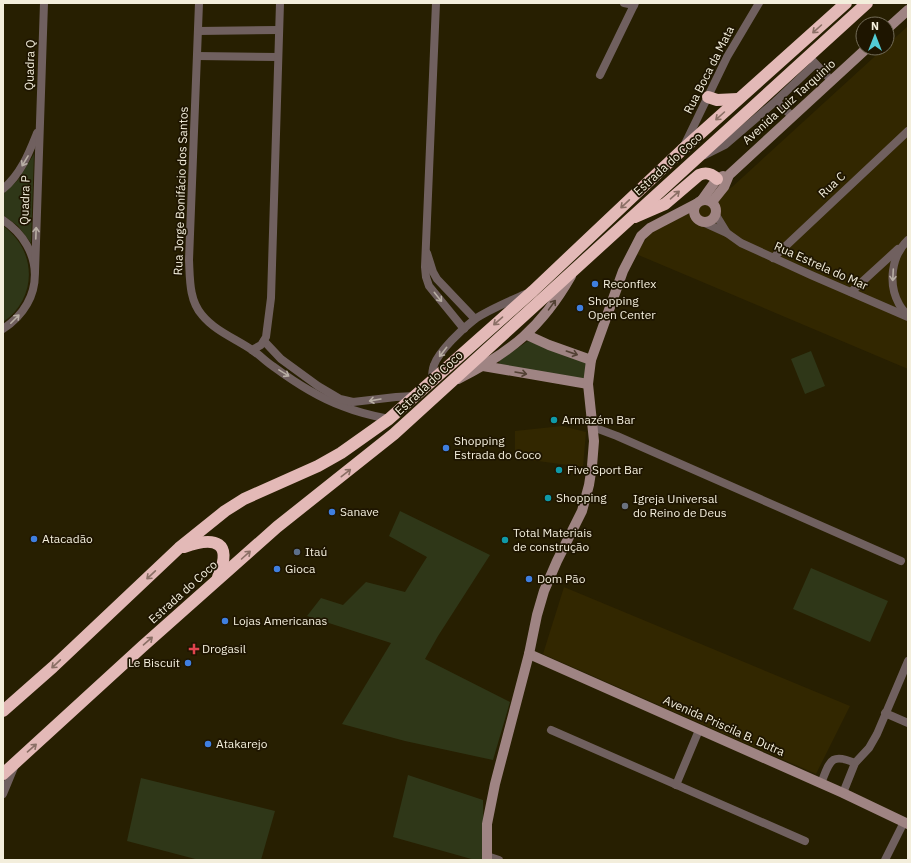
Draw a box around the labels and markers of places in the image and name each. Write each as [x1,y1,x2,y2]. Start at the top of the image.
place label: Reconflex [603,276,656,291]
marker: Reconflex [590,279,600,289]
place label: Shopping Open Center [588,293,656,322]
marker: Shopping Open Center [575,303,585,313]
place label: Armazém Bar [562,412,636,427]
marker: Armazém Bar [549,415,559,425]
place label: Shopping Estrada do Coco [454,433,542,462]
marker: Shopping Estrada do Coco [441,443,451,453]
place label: Five Sport Bar [567,462,643,477]
marker: Five Sport Bar [554,465,564,475]
place label: Shopping [556,490,607,505]
place label: Igreja Universal do Reino de Deus [633,491,727,520]
marker: Shopping [543,493,553,503]
marker: Igreja Universal do Reino de Deus [620,501,630,511]
place label: Sanave [340,504,379,519]
marker: Sanave [327,507,337,517]
place label: Total Materiais de construção [513,525,592,554]
place label: Atacadão [42,531,93,546]
marker: Atacadão [29,534,39,544]
marker: Total Materiais de construção [500,535,510,545]
place label: Itaú [305,544,327,559]
marker: Itaú [292,547,302,557]
place label: Gioca [285,561,316,576]
marker: Gioca [272,564,282,574]
place label: Dom Pão [537,571,586,586]
marker: Dom Pão [524,574,534,584]
place label: Lojas Americanas [233,613,328,628]
marker: Lojas Americanas [220,616,230,626]
place label: Drogasil [202,641,246,656]
marker: Drogasil [189,644,199,654]
place label: Le Biscuit [128,655,180,670]
marker: Le Biscuit [183,658,193,668]
place label: Atakarejo [216,736,268,751]
marker: Atakarejo [203,739,213,749]

